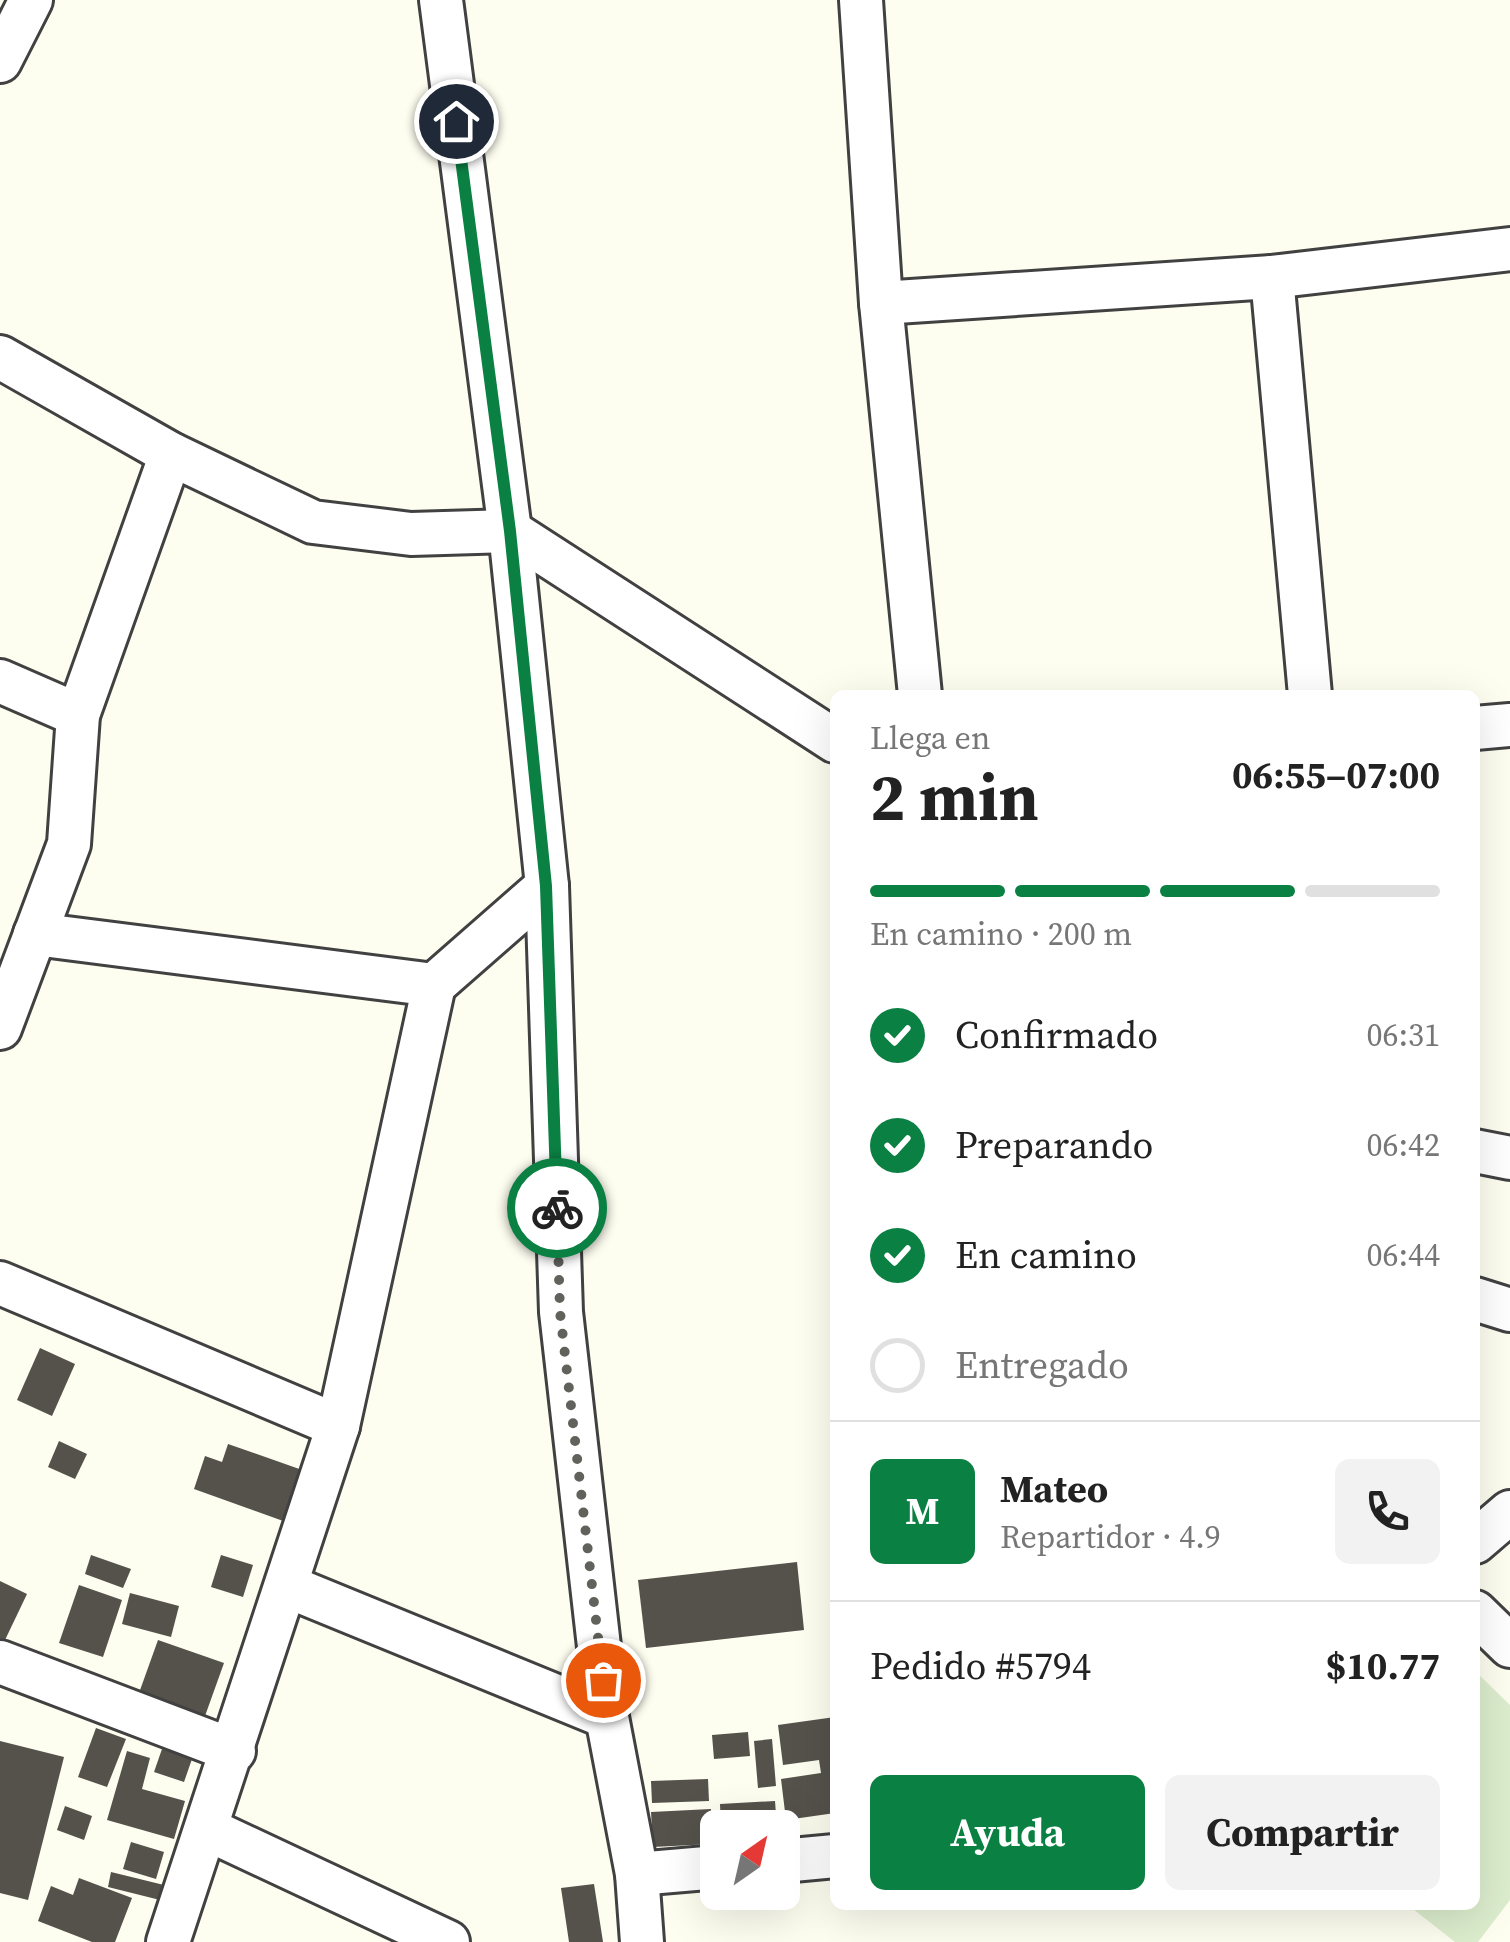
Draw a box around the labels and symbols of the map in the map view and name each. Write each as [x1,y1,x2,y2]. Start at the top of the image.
pin [414,79,499,164]
courier [507,1158,607,1258]
pin [561,1638,646,1723]
north arrow [700,1810,800,1910]

